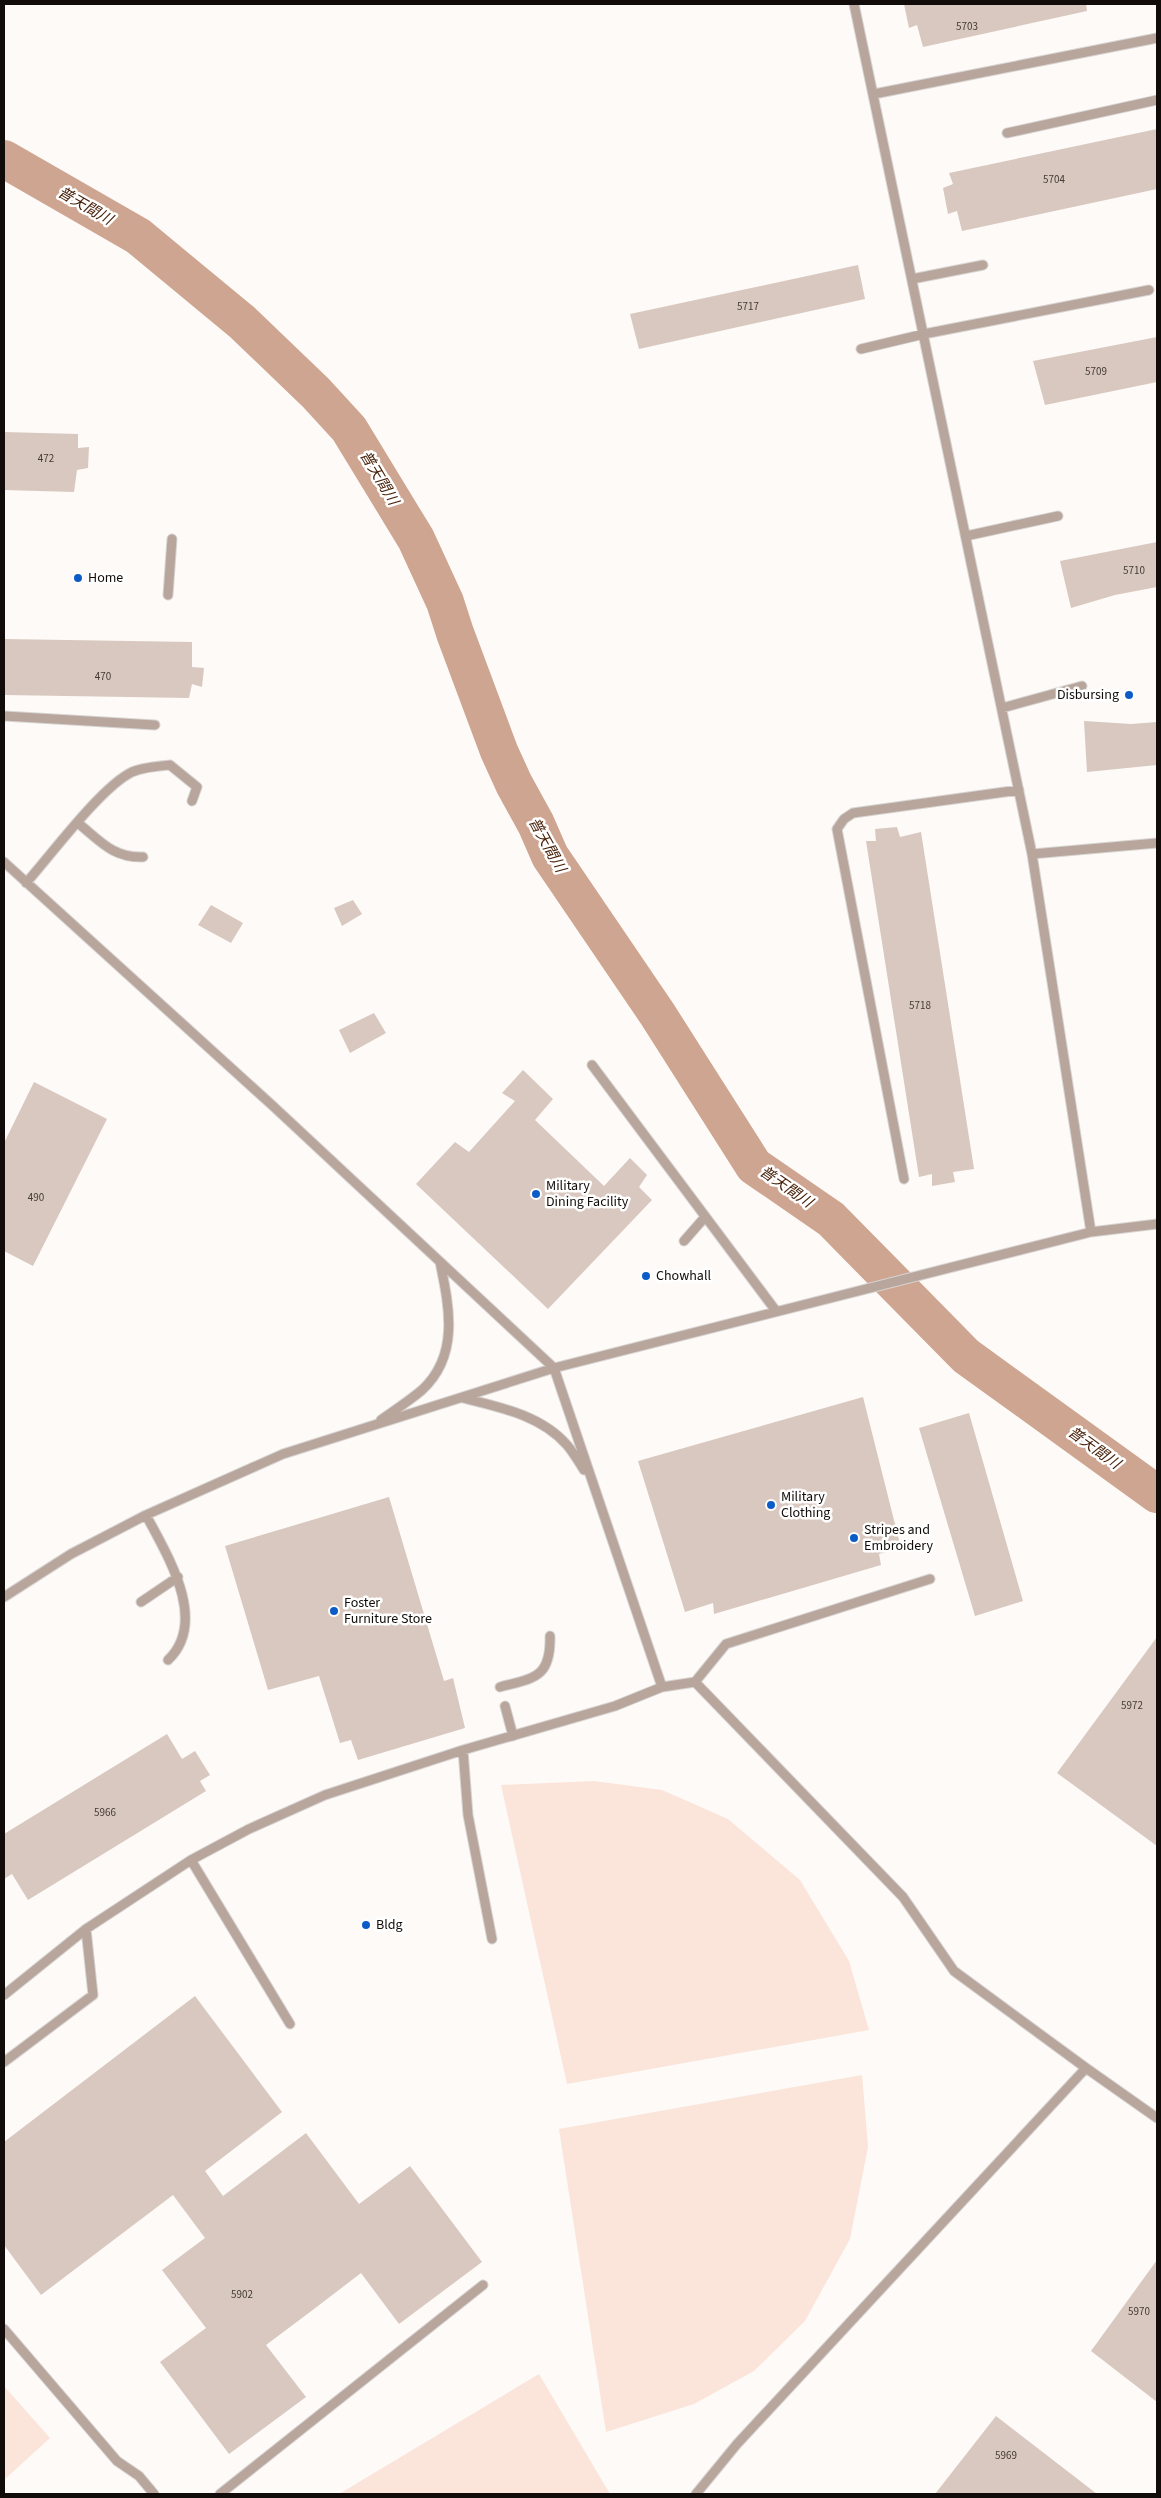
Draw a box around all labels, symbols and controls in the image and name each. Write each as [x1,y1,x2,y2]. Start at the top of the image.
house number: 5703 [956,19,978,34]
house number: 5704 [1043,172,1065,187]
water label: 普天間川 [54,182,118,231]
house number: 5717 [737,299,759,314]
house number: 5709 [1085,364,1107,379]
water label: 普天間川 [355,447,404,511]
house number: 472 [38,451,54,466]
house number: 5710 [1123,563,1145,578]
place label: Home [88,568,123,588]
marker: Home [72,572,84,584]
house number: 470 [95,669,111,684]
place label: Disbursing [1057,685,1119,705]
marker: Disbursing [1123,689,1135,701]
water label: 普天間川 [523,814,572,878]
house number: 5718 [909,998,931,1013]
water label: 普天間川 [755,1161,818,1214]
place label: Military Dining Facility [546,1176,629,1212]
marker: Military Dining Facility [530,1188,542,1200]
house number: 490 [28,1190,44,1205]
place label: Chowhall [656,1266,711,1286]
marker: Chowhall [640,1270,652,1282]
water label: 普天間川 [1064,1422,1126,1475]
place label: Military Clothing [781,1487,830,1523]
marker: Military Clothing [765,1499,777,1511]
place label: Stripes and Embroidery [864,1520,933,1556]
marker: Stripes and Embroidery [848,1532,860,1544]
place label: Foster Furniture Store [344,1593,432,1629]
marker: Foster Furniture Store [328,1605,340,1617]
house number: 5972 [1121,1698,1143,1713]
house number: 5966 [94,1805,116,1820]
place label: Bldg [376,1915,403,1935]
marker: Bldg [360,1919,372,1931]
house number: 5902 [231,2287,253,2302]
house number: 5970 [1128,2304,1150,2319]
house number: 5969 [995,2448,1017,2463]

